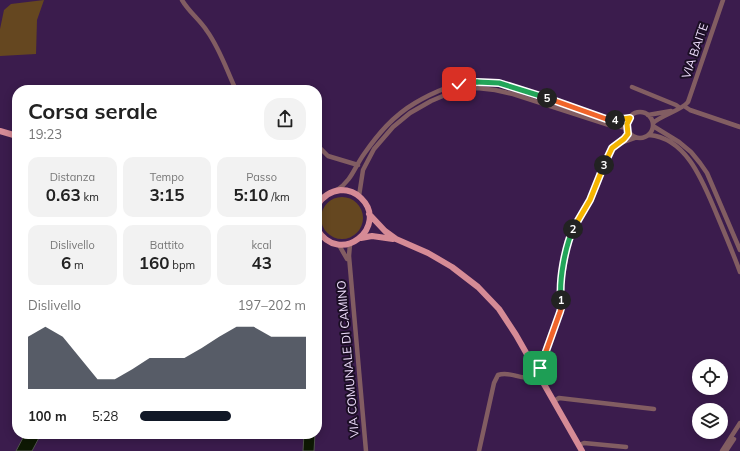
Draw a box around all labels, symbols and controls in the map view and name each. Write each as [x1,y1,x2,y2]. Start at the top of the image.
street label: VIA BAITE [678,21,711,81]
pin [442,67,476,101]
icon: check [448,73,470,95]
pin: 5 [537,88,557,108]
text: 5 [544,91,550,105]
text: Corsa serale [28,97,158,125]
button: share [264,98,306,140]
pin: 4 [605,110,625,130]
text: 4 [612,113,618,127]
text: 19:23 [28,126,62,142]
pin: 3 [594,155,614,175]
text: 3 [601,158,607,172]
text: Distanza [50,170,95,184]
text: Tempo [150,170,184,184]
text: Passo [246,170,277,184]
text: 0.63 [46,184,81,205]
text: 3:15 [150,184,184,205]
text: 5:10 [234,184,268,205]
text: km [81,190,99,204]
text: /km [268,190,290,204]
pin: 2 [563,219,583,239]
text: 2 [570,222,576,236]
text: Dislivello [50,238,95,252]
text: Battito [150,238,184,252]
text: kcal [252,238,272,252]
text: 6 [61,252,71,273]
text: 160 [139,252,169,273]
text: 43 [251,252,272,273]
text: m [71,258,84,272]
text: bpm [169,258,195,272]
street label: VIA COMUNALE DI CAMINO [333,280,362,438]
pin: 1 [551,290,571,310]
text: 1 [558,293,564,307]
text: Dislivello [28,297,81,313]
text: 197–202 m [238,297,306,313]
pin [523,351,557,385]
icon: arrive [529,357,551,379]
map controls [692,359,728,439]
button: locate [692,359,728,395]
button: layers [692,403,728,439]
text: 100 m [28,408,67,424]
text: 5:28 [92,408,118,424]

